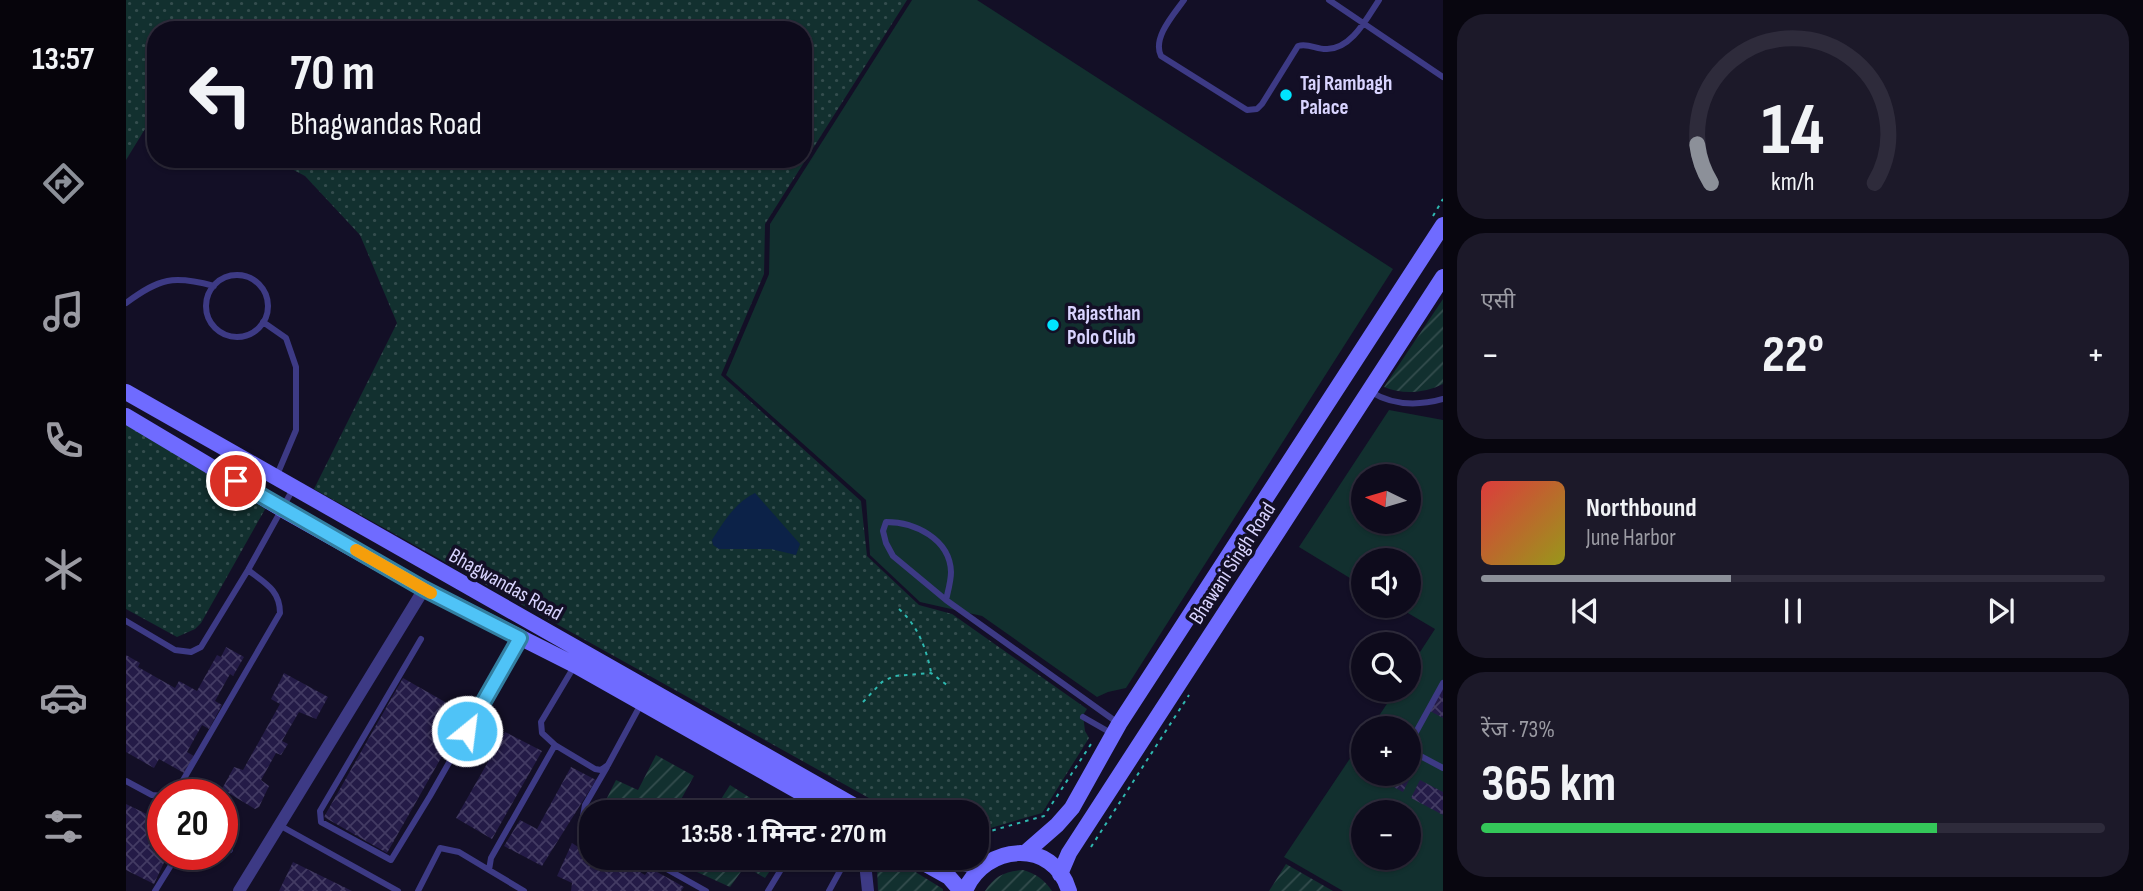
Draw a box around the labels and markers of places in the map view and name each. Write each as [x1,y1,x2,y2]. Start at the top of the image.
place label: Taj Rambagh Palace [1300,71,1392,120]
marker: Taj Rambagh Palace [1278,87,1294,103]
place label: Rajasthan Polo Club [1067,301,1141,350]
marker: Rajasthan Polo Club [1045,317,1061,333]
pin [206,451,266,511]

